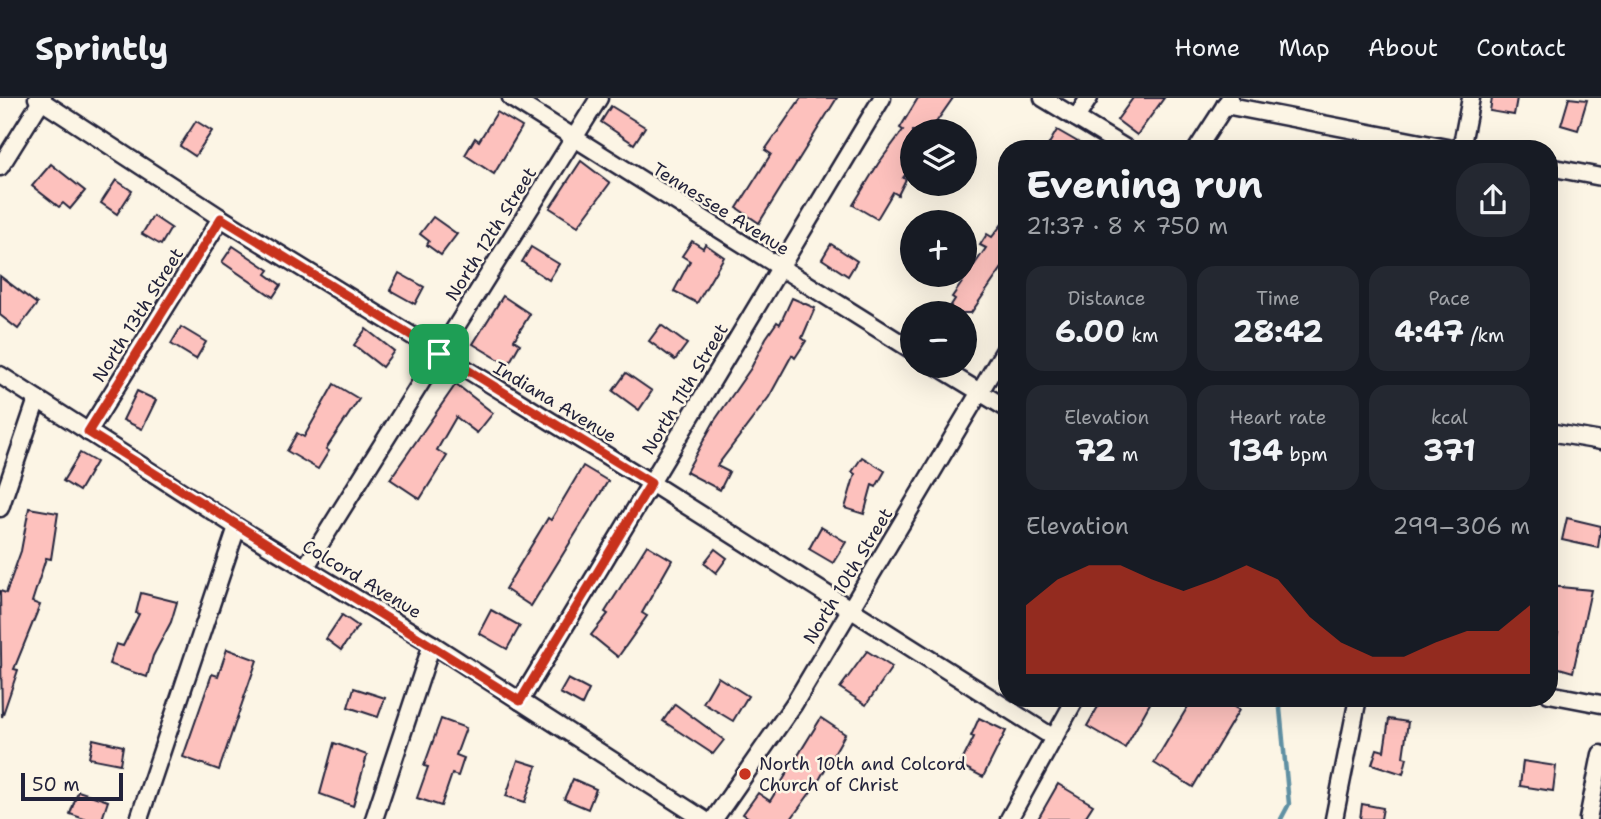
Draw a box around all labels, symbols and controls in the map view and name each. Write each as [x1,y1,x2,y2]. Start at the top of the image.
text: Sprintly [35,26,168,71]
text: Home [1174,32,1240,64]
text: Map [1278,32,1330,64]
text: About [1368,32,1438,64]
text: Contact [1476,32,1566,64]
map controls [900,119,977,378]
button: layers [900,119,977,196]
street label: Tennessee Avenue [648,157,794,261]
text: Evening run [1026,159,1263,210]
street label: North 12th Street [440,162,542,306]
button: share [1456,163,1530,237]
button: + [900,210,977,287]
text: 21:37 · 8 × 750 m [1026,211,1228,241]
street label: North 13th Street [87,243,189,387]
text: Distance [1068,286,1146,311]
text: Time [1256,286,1300,311]
text: Pace [1428,286,1470,311]
button: − [900,301,977,378]
text: 6.00 [1055,311,1125,352]
text: 28:42 [1233,311,1323,352]
text: 4:47 [1394,311,1464,352]
street label: North 11th Street [636,319,734,459]
text: km [1125,323,1158,348]
text: /km [1464,323,1504,348]
pin [409,324,469,384]
icon: arrive [420,335,458,373]
street label: Indiana Avenue [489,356,621,448]
text: Elevation [1064,405,1149,430]
text: Heart rate [1230,405,1326,430]
text: kcal [1431,405,1468,430]
text: 72 [1075,430,1115,471]
text: 134 [1228,430,1283,471]
text: 371 [1423,430,1476,471]
text: m [1115,442,1138,467]
text: bpm [1283,442,1328,467]
street label: North 10th Street [798,503,898,648]
text: Elevation [1026,511,1129,541]
text: 299–306 m [1393,511,1530,541]
street label: Colcord Avenue [298,534,426,624]
place label: North 10th and Colcord Church of Christ [759,752,966,797]
marker: North 10th and Colcord Church of Christ [737,766,753,782]
scale bar [21,770,122,802]
text: 50 m [32,772,80,797]

